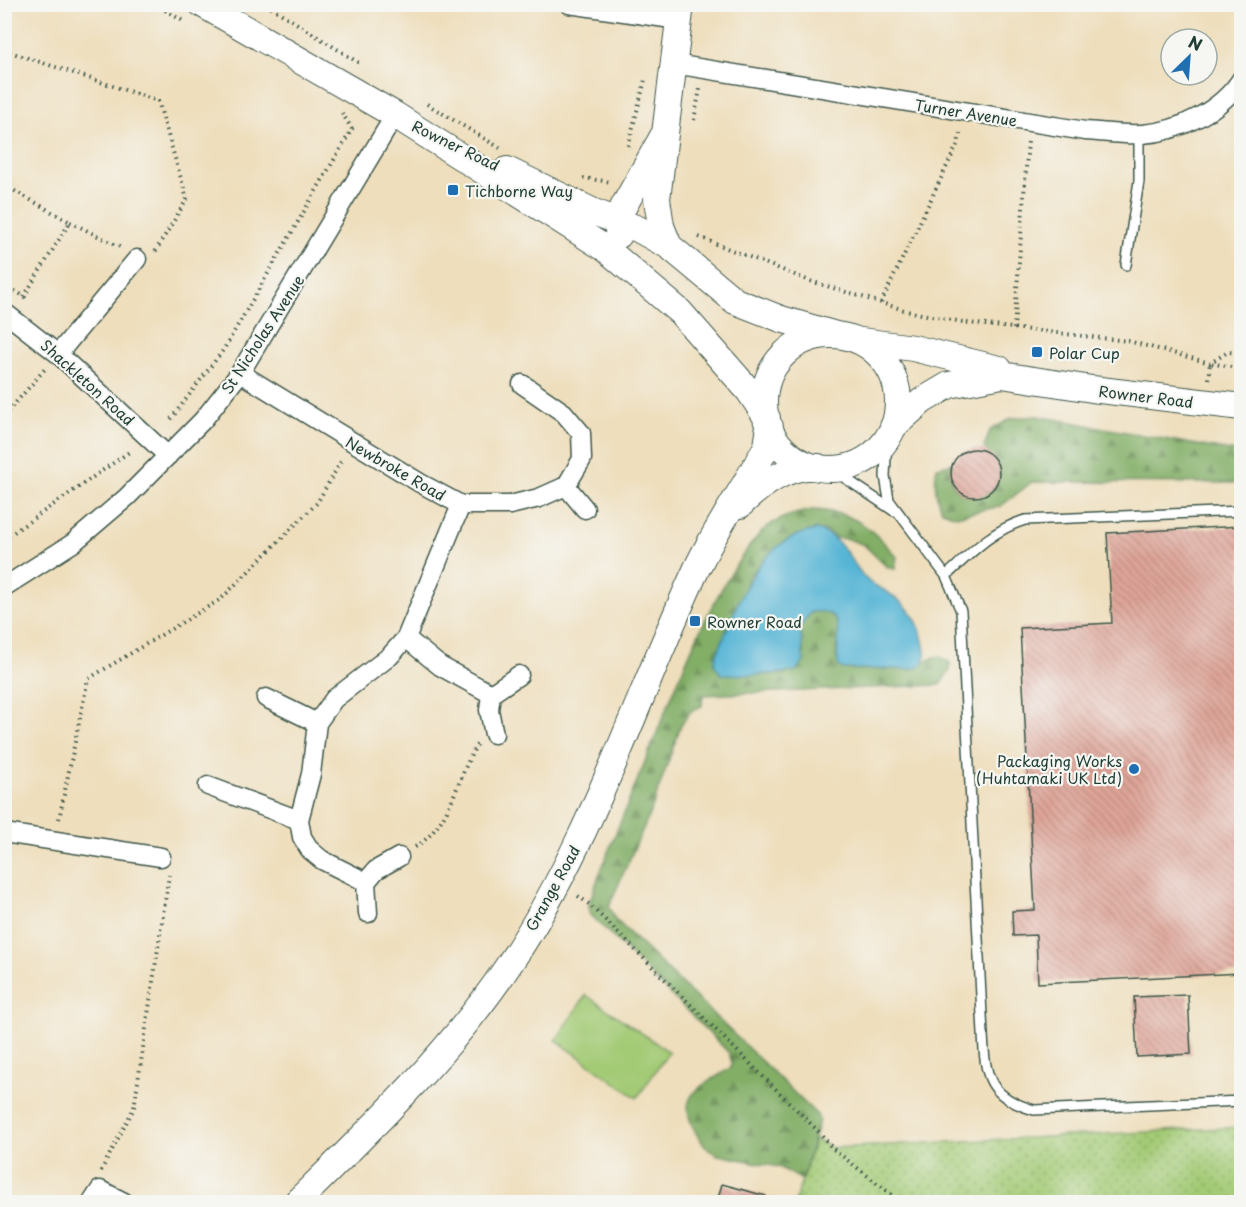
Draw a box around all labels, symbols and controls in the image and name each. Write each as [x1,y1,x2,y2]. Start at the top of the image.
north arrow [1159,27,1219,87]
text: N [1185,29,1207,56]
street label: Turner Avenue [913,93,1019,131]
street label: Rowner Road [408,114,504,176]
place label: Tichborne Way [465,179,573,202]
marker: Tichborne Way [446,183,460,197]
street label: St Nicholas Avenue [215,270,309,398]
street label: Shackleton Road [36,333,140,431]
place label: Polar Cup [1049,341,1120,364]
marker: Polar Cup [1030,345,1044,359]
street label: Rowner Road [1097,379,1195,413]
street label: Newbroke Road [342,430,450,506]
place label: Rowner Road [707,610,802,633]
marker: Rowner Road [688,614,702,628]
place label: Packaging Works (Huhtamaki UK Ltd) [976,749,1122,789]
marker: Packaging Works (Huhtamaki UK Ltd) [1127,762,1141,776]
street label: Grange Road [519,841,585,935]

